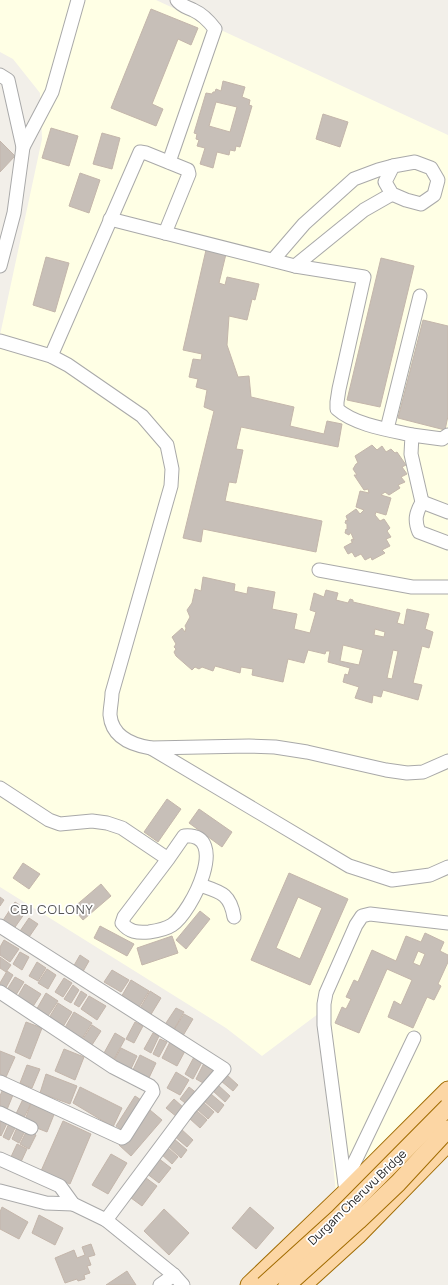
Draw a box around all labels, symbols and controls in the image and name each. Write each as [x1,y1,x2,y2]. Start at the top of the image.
district label: CBI COLONY [10,900,94,918]
street label: Durgam Cheruvu Bridge [304,1145,410,1249]

